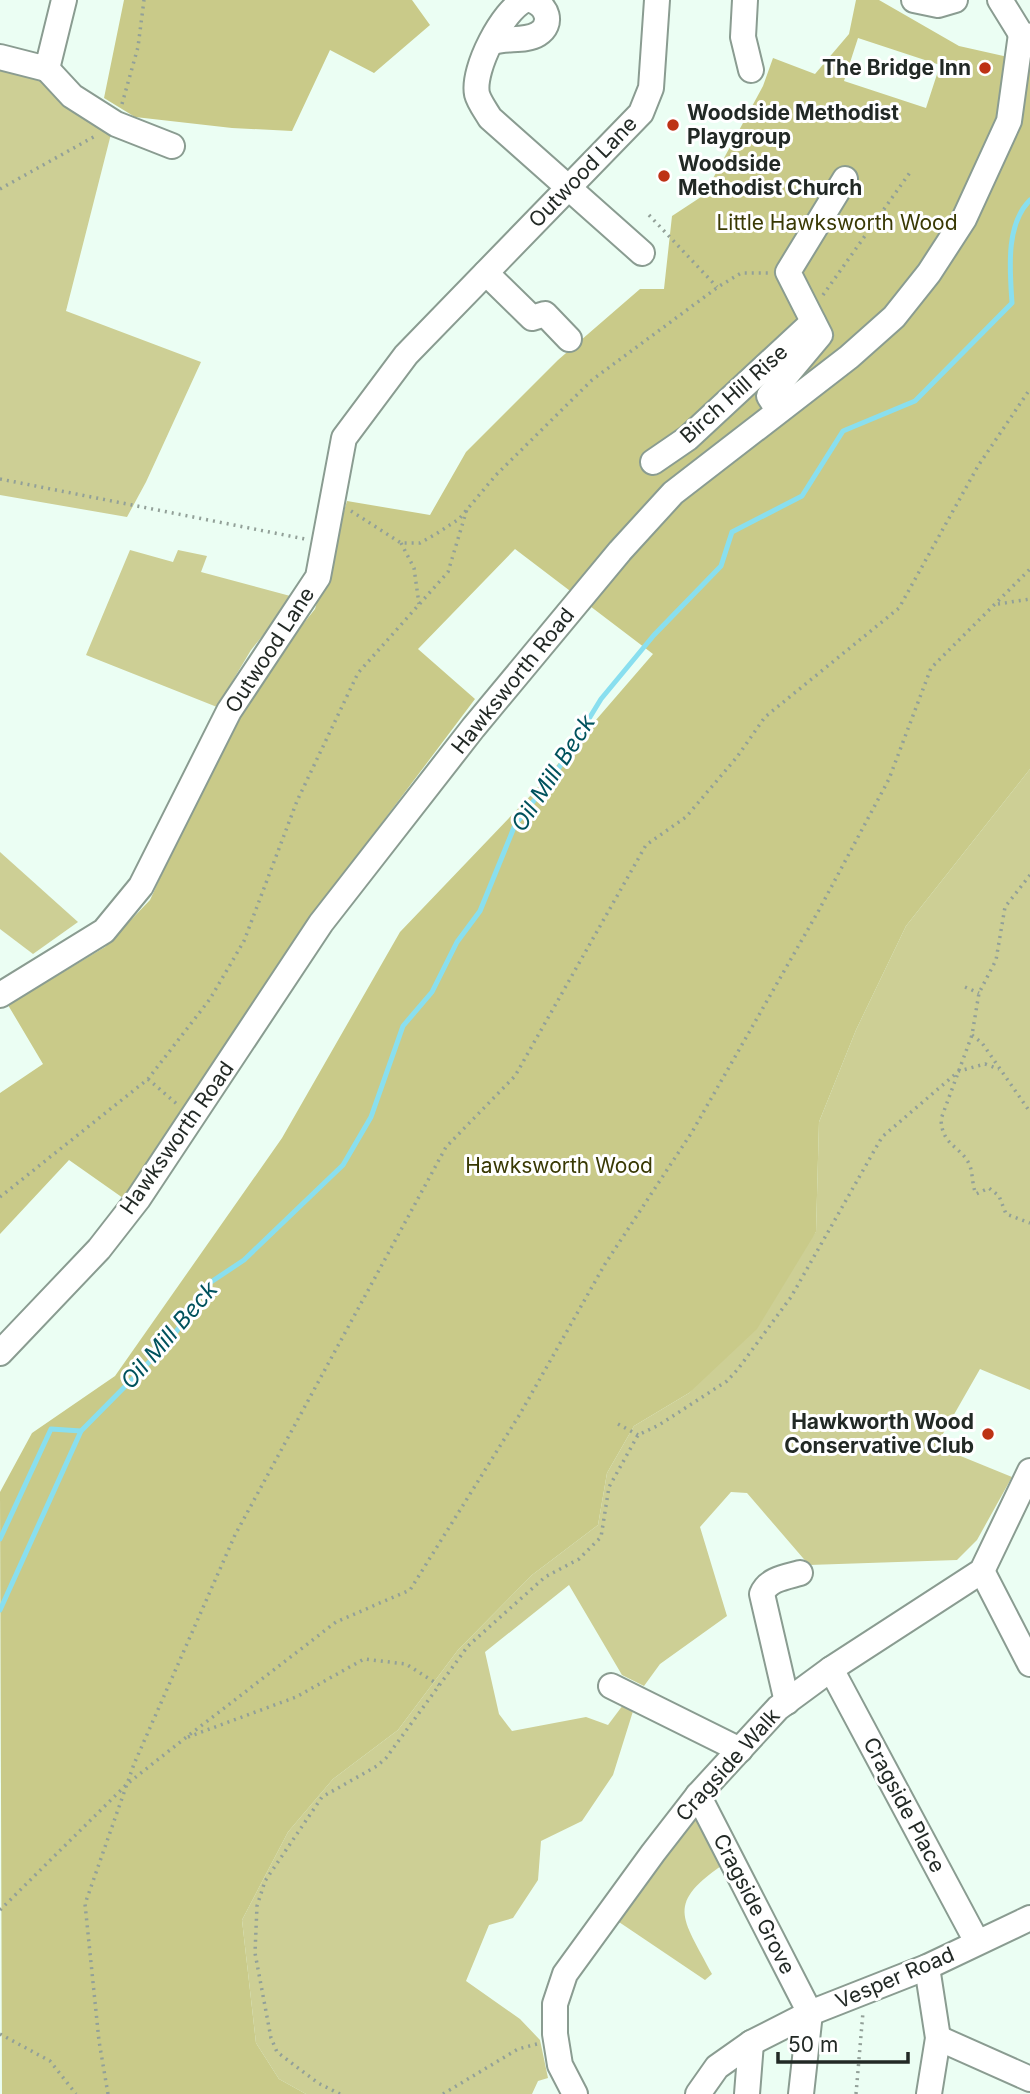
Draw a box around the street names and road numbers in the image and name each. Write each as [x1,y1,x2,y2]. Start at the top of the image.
street label: Outwood Lane [523,111,642,232]
street label: Birch Hill Rise [675,339,792,448]
street label: Outwood Lane [220,582,319,717]
street label: Hawksworth Road [446,603,579,759]
street label: Hawksworth Road [115,1057,239,1219]
street label: Cragside Walk [670,1703,785,1826]
street label: Cragside Place [858,1733,951,1877]
street label: Cragside Grove [708,1829,801,1978]
street label: Vesper Road [832,1941,958,2014]

